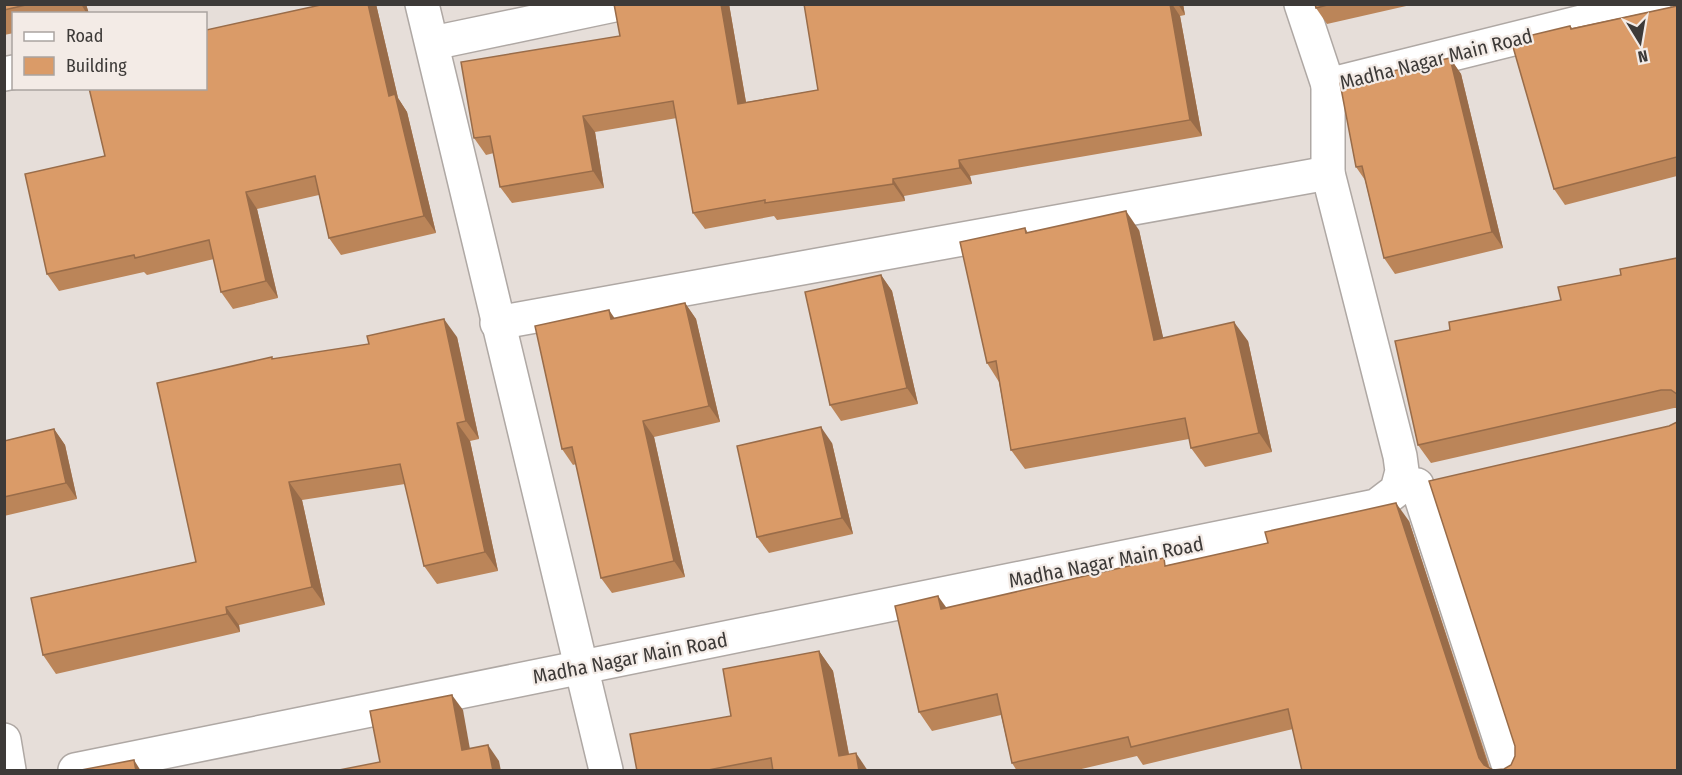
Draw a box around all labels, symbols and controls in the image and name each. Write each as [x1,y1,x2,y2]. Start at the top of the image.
legend [12,12,207,90]
north arrow [1610,12,1670,72]
street label: Madha Nagar Main Road [1337,23,1535,95]
text: Road [66,25,103,47]
text: N [1636,46,1649,66]
text: Building [66,55,127,77]
street label: Madha Nagar Main Road [1007,531,1205,593]
street label: Madha Nagar Main Road [531,627,729,689]

